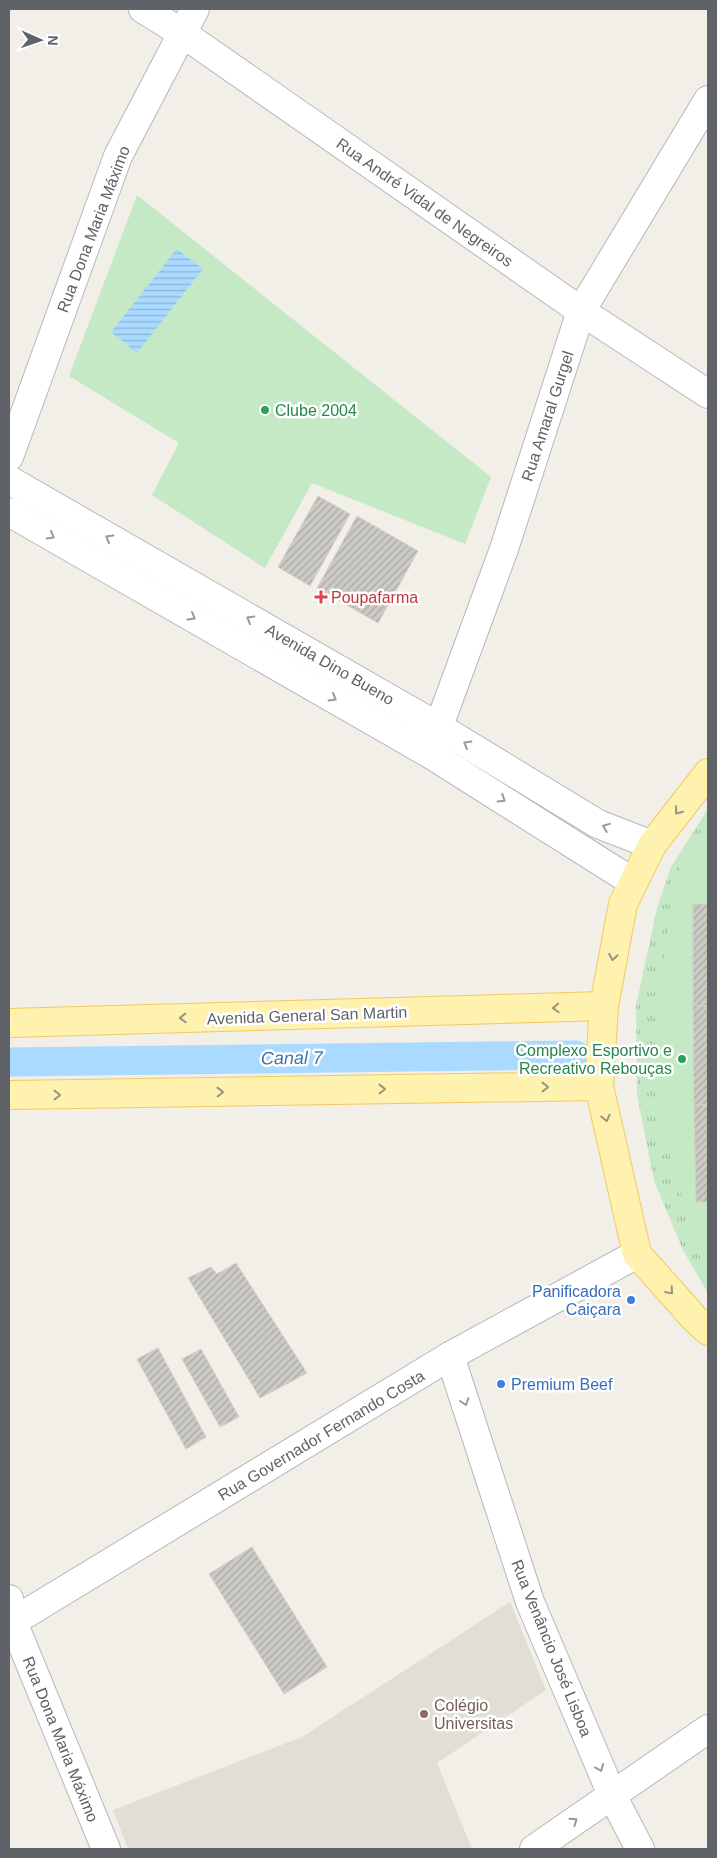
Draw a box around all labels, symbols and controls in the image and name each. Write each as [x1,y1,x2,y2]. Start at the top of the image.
north arrow [15,15,65,65]
text: N [45,35,61,46]
street label: Rua André Vidal de Negreiros [333,135,516,270]
street label: Rua Dona Maria Máximo [54,143,133,315]
street label: Rua Amaral Gurgel [518,349,577,483]
place label: Clube 2004 [275,402,357,419]
marker: Clube 2004 [259,404,271,416]
one-way arrow [46,530,55,540]
one-way arrow [106,534,115,544]
place label: Poupafarma [331,589,418,606]
marker: Poupafarma [315,591,327,603]
one-way arrow [187,610,196,620]
one-way arrow [247,615,256,625]
street label: Avenida Dino Bueno [262,621,397,708]
one-way arrow [327,691,336,701]
one-way arrow [463,741,472,750]
one-way arrow [497,793,506,802]
one-way arrow [675,805,684,815]
one-way arrow [603,823,611,833]
one-way arrow [609,952,619,961]
one-way arrow [551,1002,559,1013]
street label: Avenida General San Martin [206,1004,408,1027]
one-way arrow [179,1013,186,1023]
place label: Complexo Esportivo e Recreativo Rebouças [515,1042,672,1077]
water label: Canal 7 [261,1047,324,1069]
marker: Complexo Esportivo e Recreativo Rebouças [676,1053,688,1065]
one-way arrow [542,1082,549,1092]
one-way arrow [379,1084,387,1095]
one-way arrow [216,1087,224,1097]
one-way arrow [54,1089,62,1100]
one-way arrow [600,1113,611,1122]
place label: Panificadora Caiçara [532,1283,621,1318]
one-way arrow [664,1285,673,1294]
marker: Panificadora Caiçara [625,1294,637,1306]
street label: Rua Governador Fernando Costa [215,1367,427,1504]
place label: Premium Beef [511,1376,613,1393]
marker: Premium Beef [495,1378,507,1390]
one-way arrow [459,1398,469,1406]
street label: Rua Venâncio José Lisboa [508,1557,595,1739]
street label: Rua Dona Maria Máximo [20,1654,102,1824]
place label: Colégio Universitas [434,1697,513,1732]
marker: Colégio Universitas [418,1708,430,1720]
one-way arrow [594,1763,605,1772]
one-way arrow [568,1818,577,1828]

